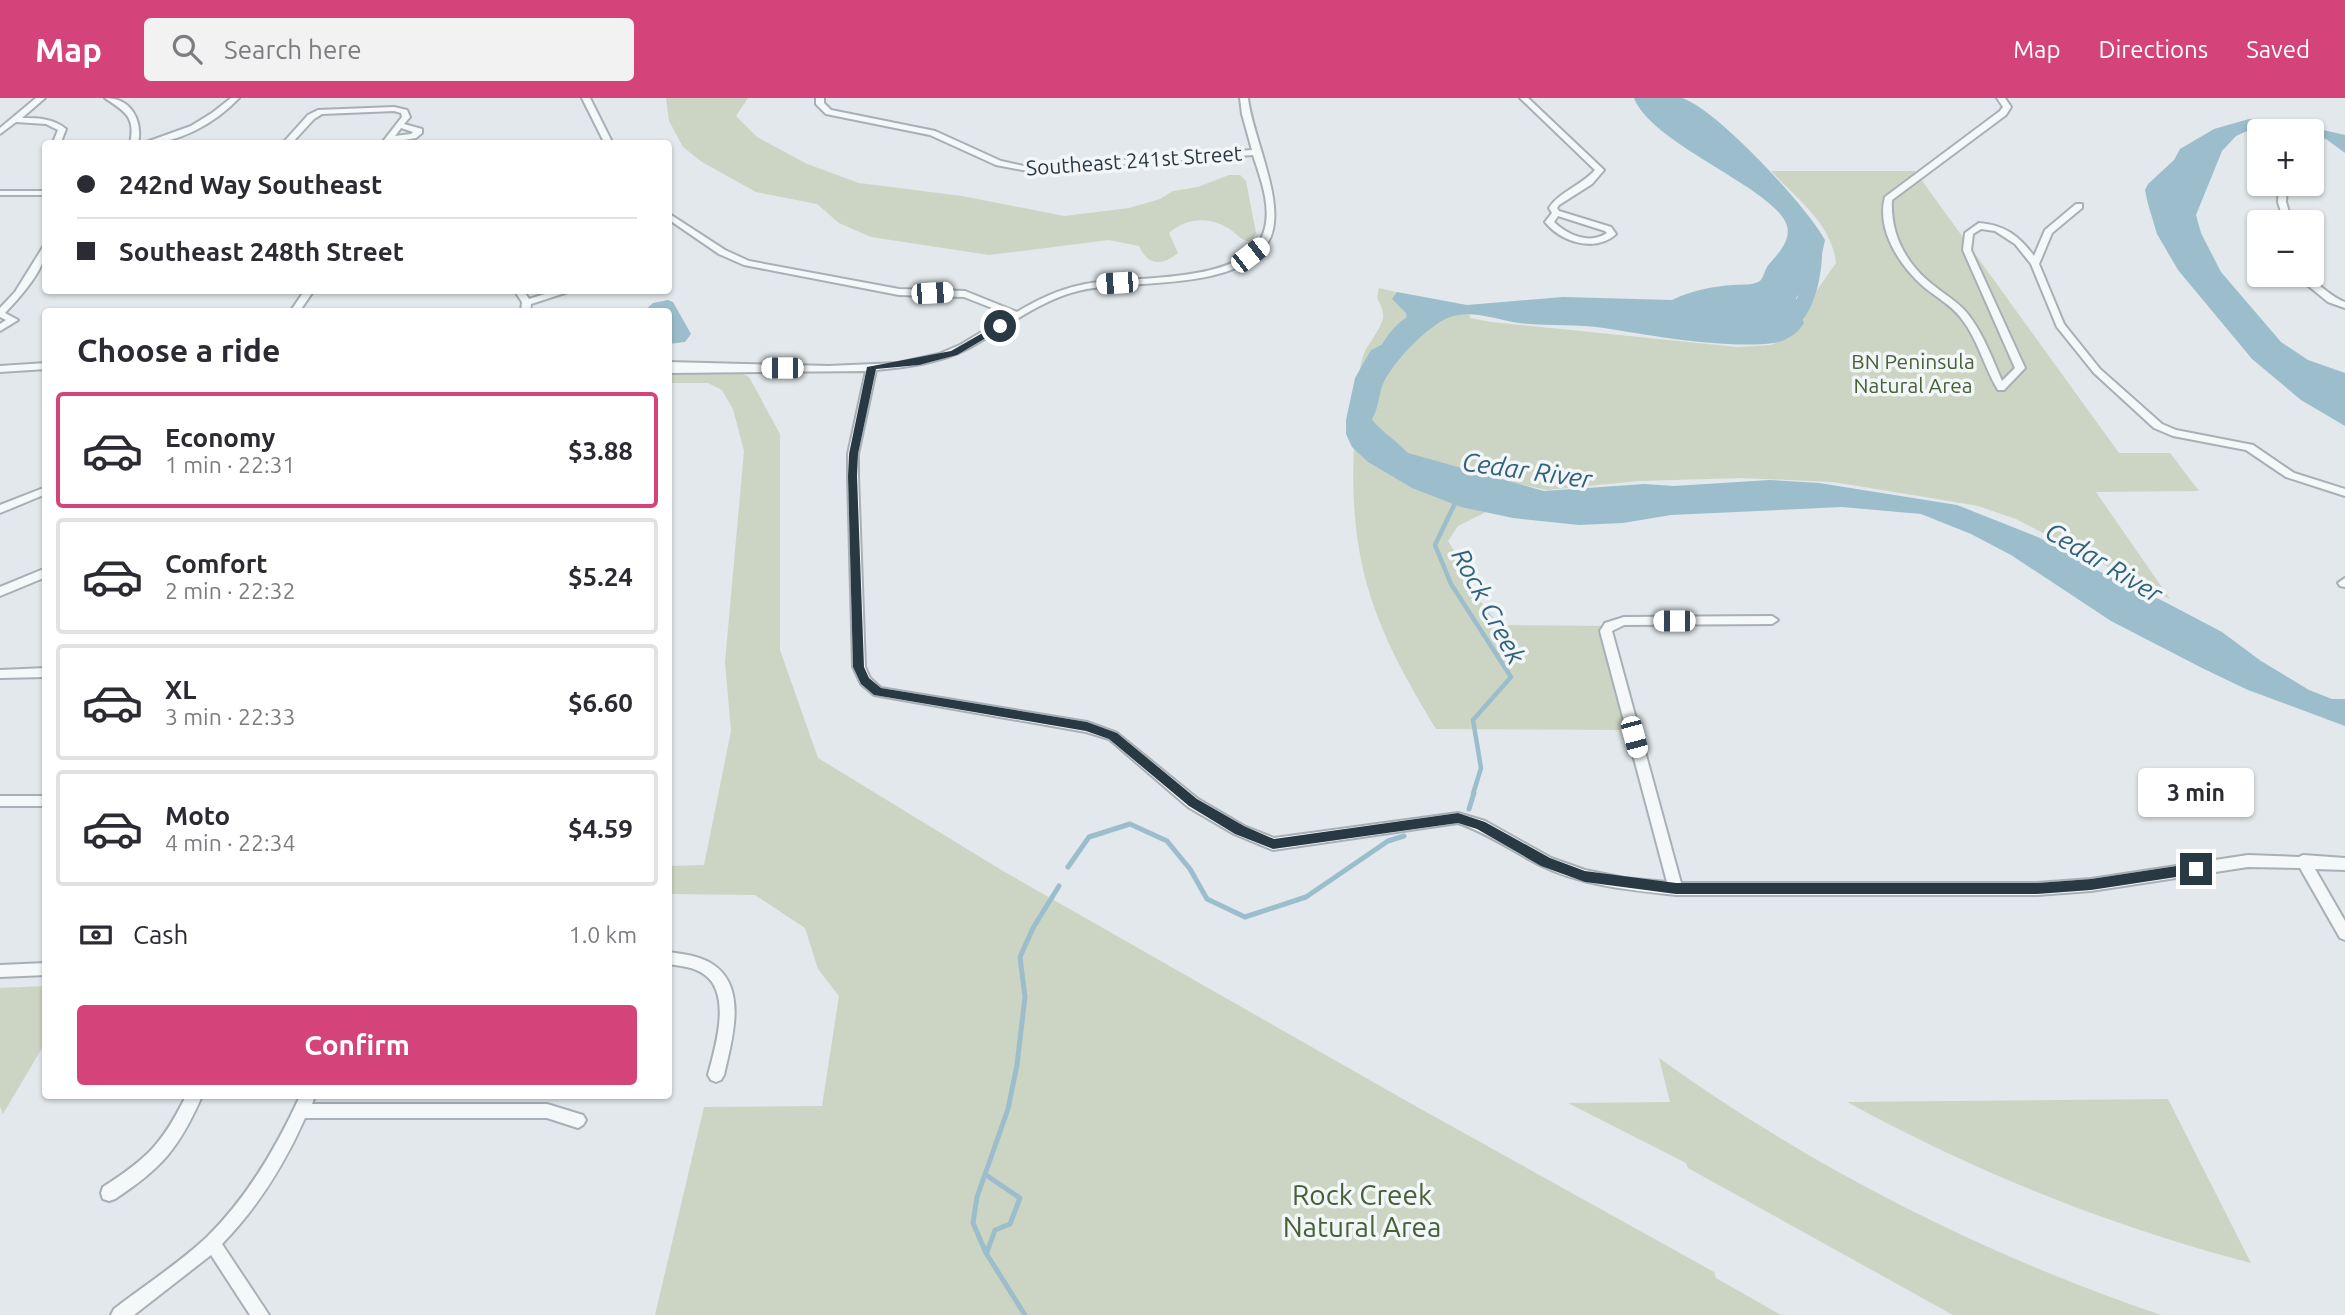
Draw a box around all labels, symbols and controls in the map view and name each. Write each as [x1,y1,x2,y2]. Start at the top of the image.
search box [144,18,634,81]
icon: search [168,30,206,68]
text: Map [35,31,102,68]
text: Search here [224,35,362,64]
text: Map [2013,36,2060,63]
text: Directions [2098,36,2208,63]
text: Saved [2246,36,2310,63]
map controls [2247,119,2324,287]
button: + [2247,119,2324,196]
street label: Southeast 241st Street [1025,140,1243,180]
text: 242nd Way Southeast [119,170,382,199]
button: − [2247,210,2324,287]
car [1227,234,1274,276]
text: Southeast 248th Street [119,237,404,266]
car [1096,271,1139,295]
car [911,281,954,305]
route start [984,310,1016,342]
text: Choose a ride [77,332,280,368]
park label: BN Peninsula Natural Area [1851,349,1975,397]
car [762,358,804,379]
icon: car [81,419,144,482]
text: Economy [165,423,275,452]
text: $3.88 [568,436,633,465]
water label: Cedar River [1460,447,1595,494]
text: 1 min · 22:31 [165,452,296,477]
water label: Cedar River [2040,516,2168,609]
water label: Rock Creek [1446,543,1532,669]
icon: car [81,545,144,608]
text: Comfort [165,549,268,578]
text: $5.24 [568,562,633,591]
text: 2 min · 22:32 [165,578,296,603]
car [1654,611,1696,632]
icon: car [81,671,144,734]
text: XL [165,675,196,704]
text: $6.60 [568,688,633,717]
text: 3 min · 22:33 [165,704,296,729]
car [1619,714,1650,760]
callout: 3 min [2138,768,2254,816]
text: 3 min [2167,780,2225,805]
icon: car [81,797,144,860]
text: Moto [165,801,230,830]
text: $4.59 [568,814,633,843]
text: 4 min · 22:34 [165,830,296,855]
route end [2180,853,2212,885]
icon: cash [77,916,115,954]
text: Cash [133,920,188,949]
text: 1.0 km [569,922,637,947]
button: Confirm [77,1005,637,1085]
park label: Rock Creek Natural Area [1283,1179,1441,1242]

